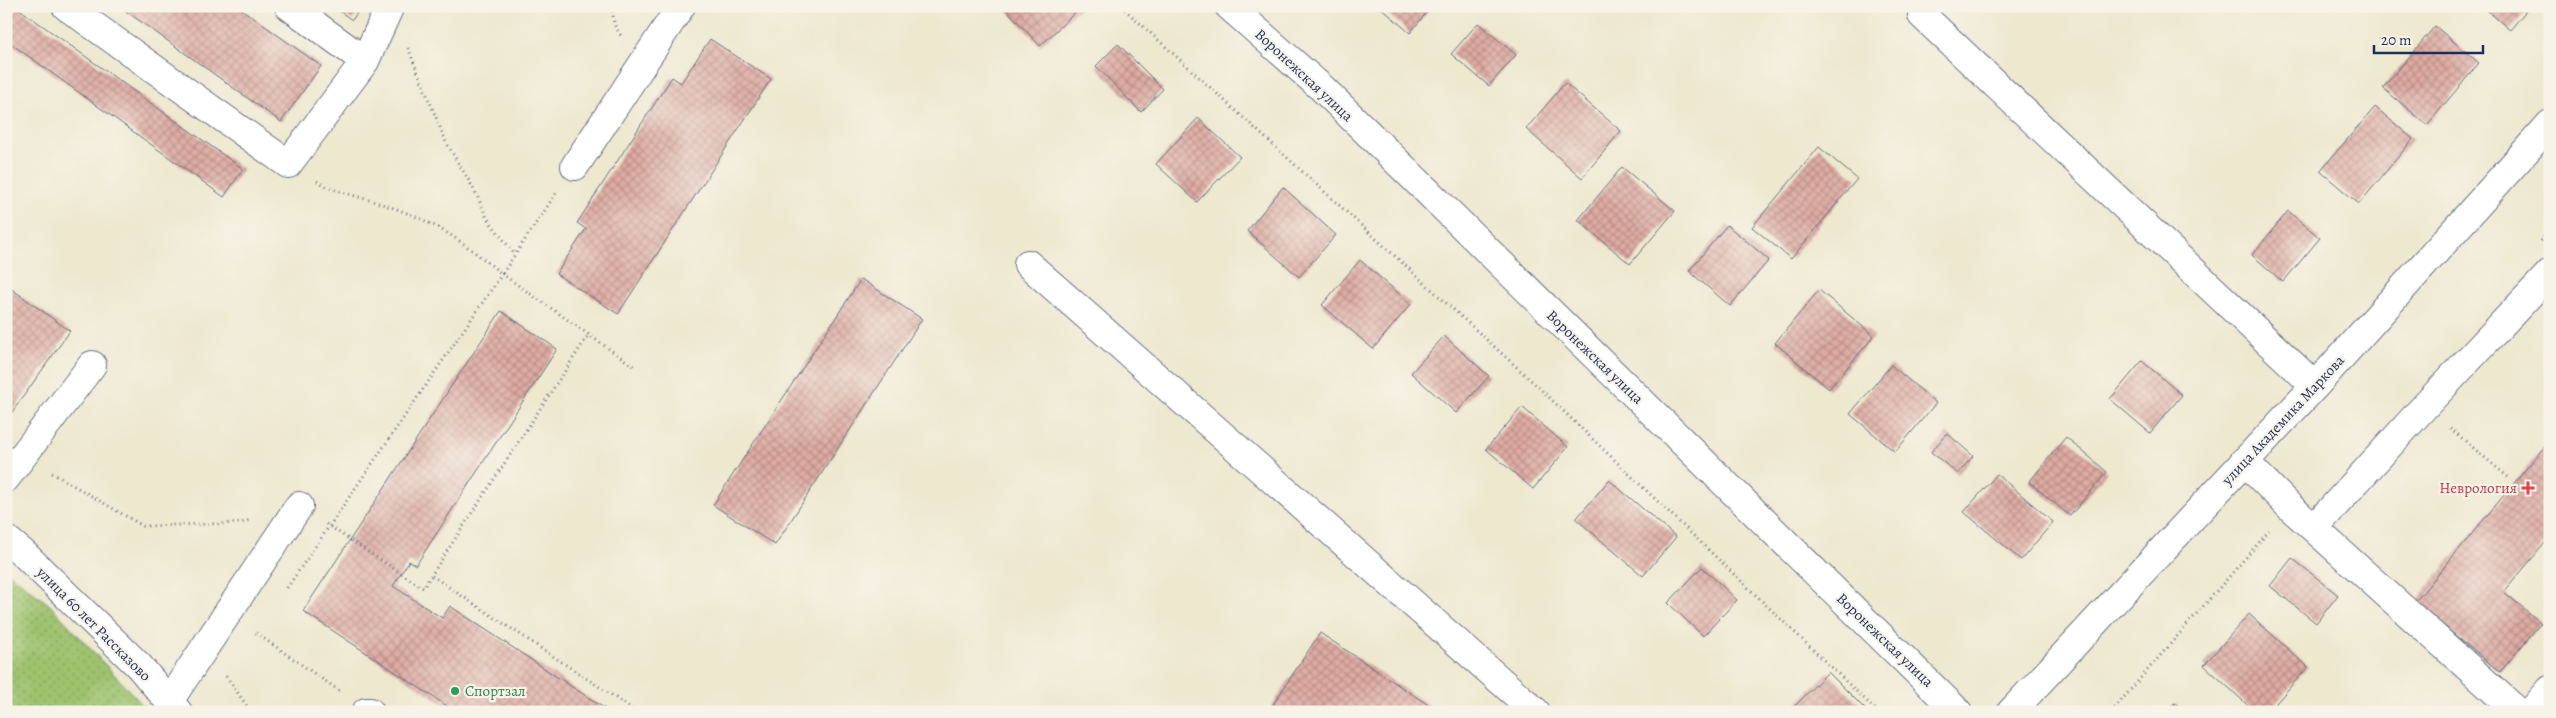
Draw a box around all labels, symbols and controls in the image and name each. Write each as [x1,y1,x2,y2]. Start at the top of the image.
scale bar [2374,22,2482,54]
street label: Воронежская улица [1251,24,1358,126]
text: 20 m [2381,30,2412,50]
street label: Воронежская улица [1542,306,1648,409]
street label: улица Академика Маркова [2217,351,2349,490]
place label: Неврология [2439,478,2517,498]
marker: Неврология [2521,481,2535,495]
street label: улица 60 лет Рассказово [32,562,155,685]
street label: Воронежская улица [1832,589,1938,692]
place label: Спортзал [465,681,526,701]
marker: Спортзал [449,685,461,697]

